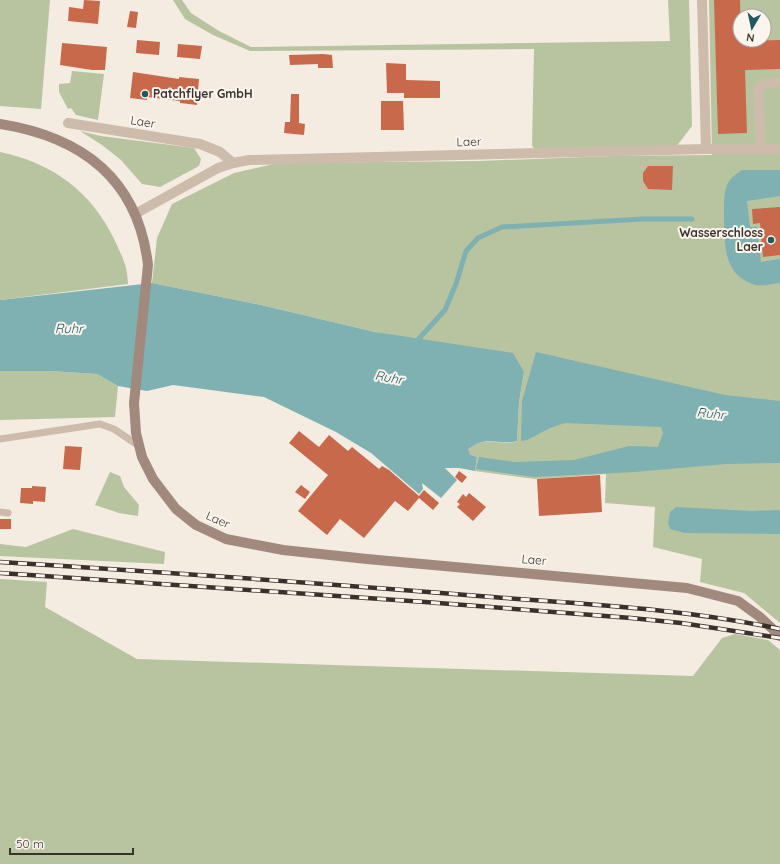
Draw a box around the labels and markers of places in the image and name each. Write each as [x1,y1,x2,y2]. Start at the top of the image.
place label: Patchflyer GmbH [153,86,253,101]
marker: Patchflyer GmbH [140,89,150,99]
place label: Wasserschloss Laer [679,225,763,254]
marker: Wasserschloss Laer [766,235,776,245]

